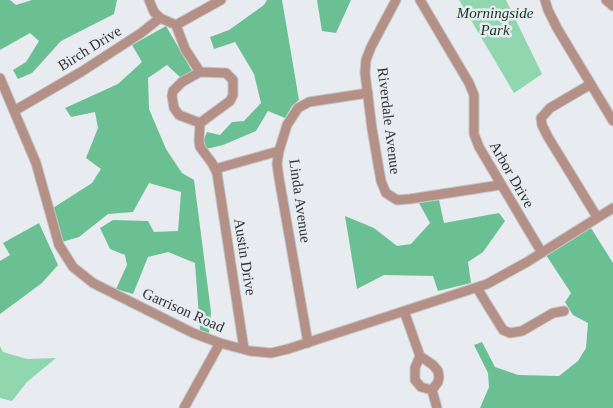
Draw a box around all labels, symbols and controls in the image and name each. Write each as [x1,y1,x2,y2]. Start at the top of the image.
park label: Morningside Park [457,5,533,40]
street label: Birch Drive [55,22,125,76]
street label: Riverdale Avenue [373,67,403,175]
street label: Arbor Drive [485,139,537,211]
street label: Linda Avenue [284,158,314,244]
street label: Austin Drive [229,217,259,297]
street label: Garrison Road [139,285,227,337]

